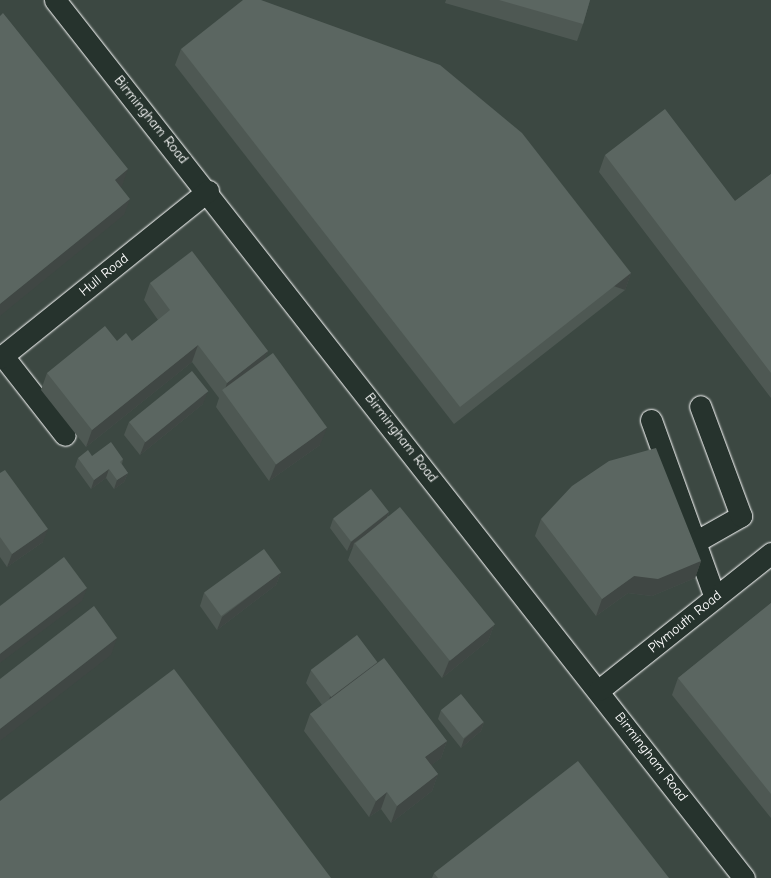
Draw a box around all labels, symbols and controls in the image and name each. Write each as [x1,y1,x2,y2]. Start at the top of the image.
street label: Birmingham Road [110,73,192,167]
street label: Hull Road [76,250,132,300]
street label: Birmingham Road [361,390,441,486]
street label: Plymouth Road [645,587,725,657]
street label: Birmingham Road [611,709,691,805]

